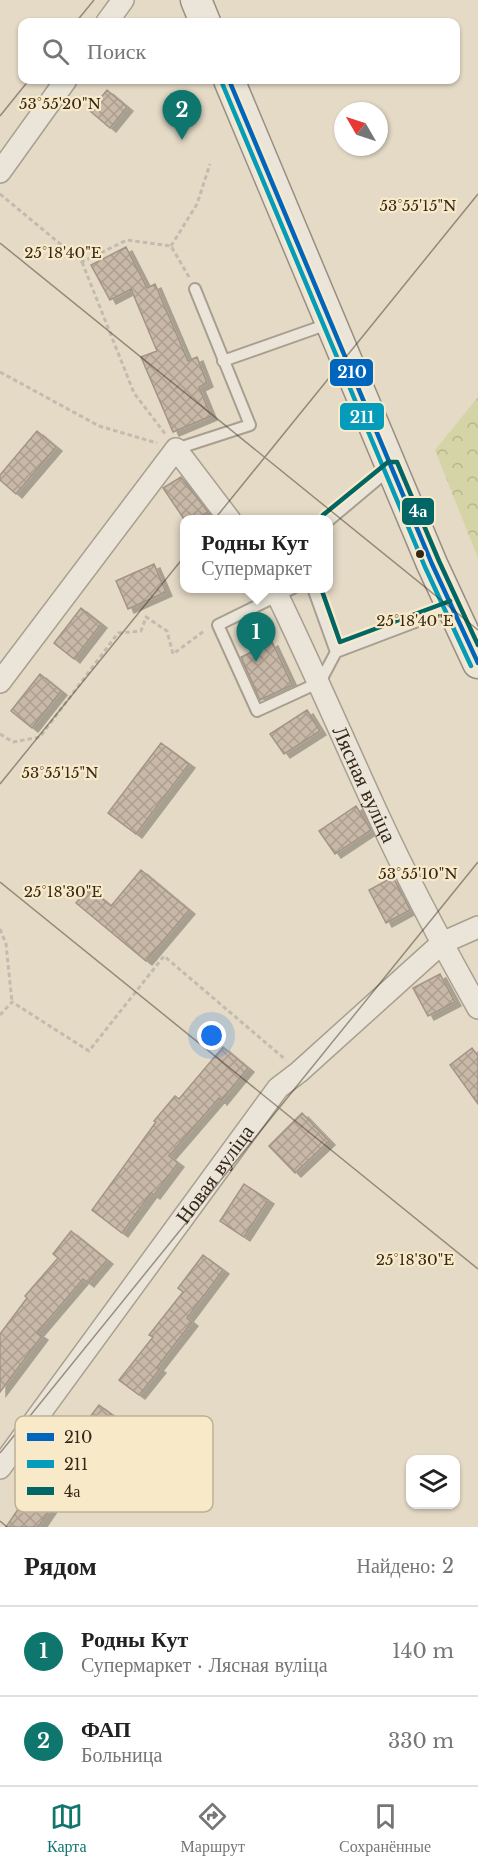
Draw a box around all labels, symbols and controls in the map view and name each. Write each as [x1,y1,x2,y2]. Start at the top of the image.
search box [18,18,460,84]
icon: search [39,35,72,68]
text: Поиск [87,38,146,65]
pin: 2 [162,90,201,140]
text: 53°55'20"N [19,94,101,113]
north arrow [334,102,388,156]
text: 53°55'15"N [379,196,457,215]
text: 25°18'40"E [24,243,102,262]
line badge: 210 [329,358,374,387]
text: 210 [337,362,367,382]
line badge: 211 [339,402,385,431]
text: 211 [350,407,374,427]
line badge: 4а [401,497,435,526]
text: 4а [409,501,427,521]
popup [180,515,333,593]
text: Родны Кут [201,529,309,556]
unlabelled marker [414,548,426,560]
text: Супермаркет [201,556,312,580]
text: 25°18'40"E [376,611,454,630]
pin: 1 [236,612,276,662]
street label: Лясная вуліца [327,722,402,847]
text: 53°55'15"N [21,763,99,782]
text: 53°55'10"N [378,864,458,883]
text: 25°18'30"E [24,882,102,901]
your location [197,1021,226,1050]
street label: Новая вуліца [170,1119,260,1229]
text: 25°18'30"E [376,1250,454,1269]
legend [15,1416,213,1512]
text: 210 [64,1427,92,1447]
text: 211 [64,1454,88,1474]
map controls [406,1455,460,1509]
button: layers [406,1455,460,1509]
text: 4а [64,1481,80,1501]
text: Рядом [24,1550,97,1582]
text: Найдено: 2 [356,1554,454,1578]
text: Родны Кут [81,1626,188,1653]
text: 1 [39,1639,48,1663]
text: 140 m [392,1639,454,1663]
text: Супермаркет · Лясная вуліца [81,1653,328,1677]
text: ФАП [81,1716,131,1743]
text: 2 [37,1729,50,1753]
text: 330 m [388,1729,454,1753]
text: Больница [81,1743,162,1767]
tab: Карта [47,1800,87,1856]
tab: Маршрут [181,1800,245,1856]
tab: Сохранённые [339,1800,431,1856]

